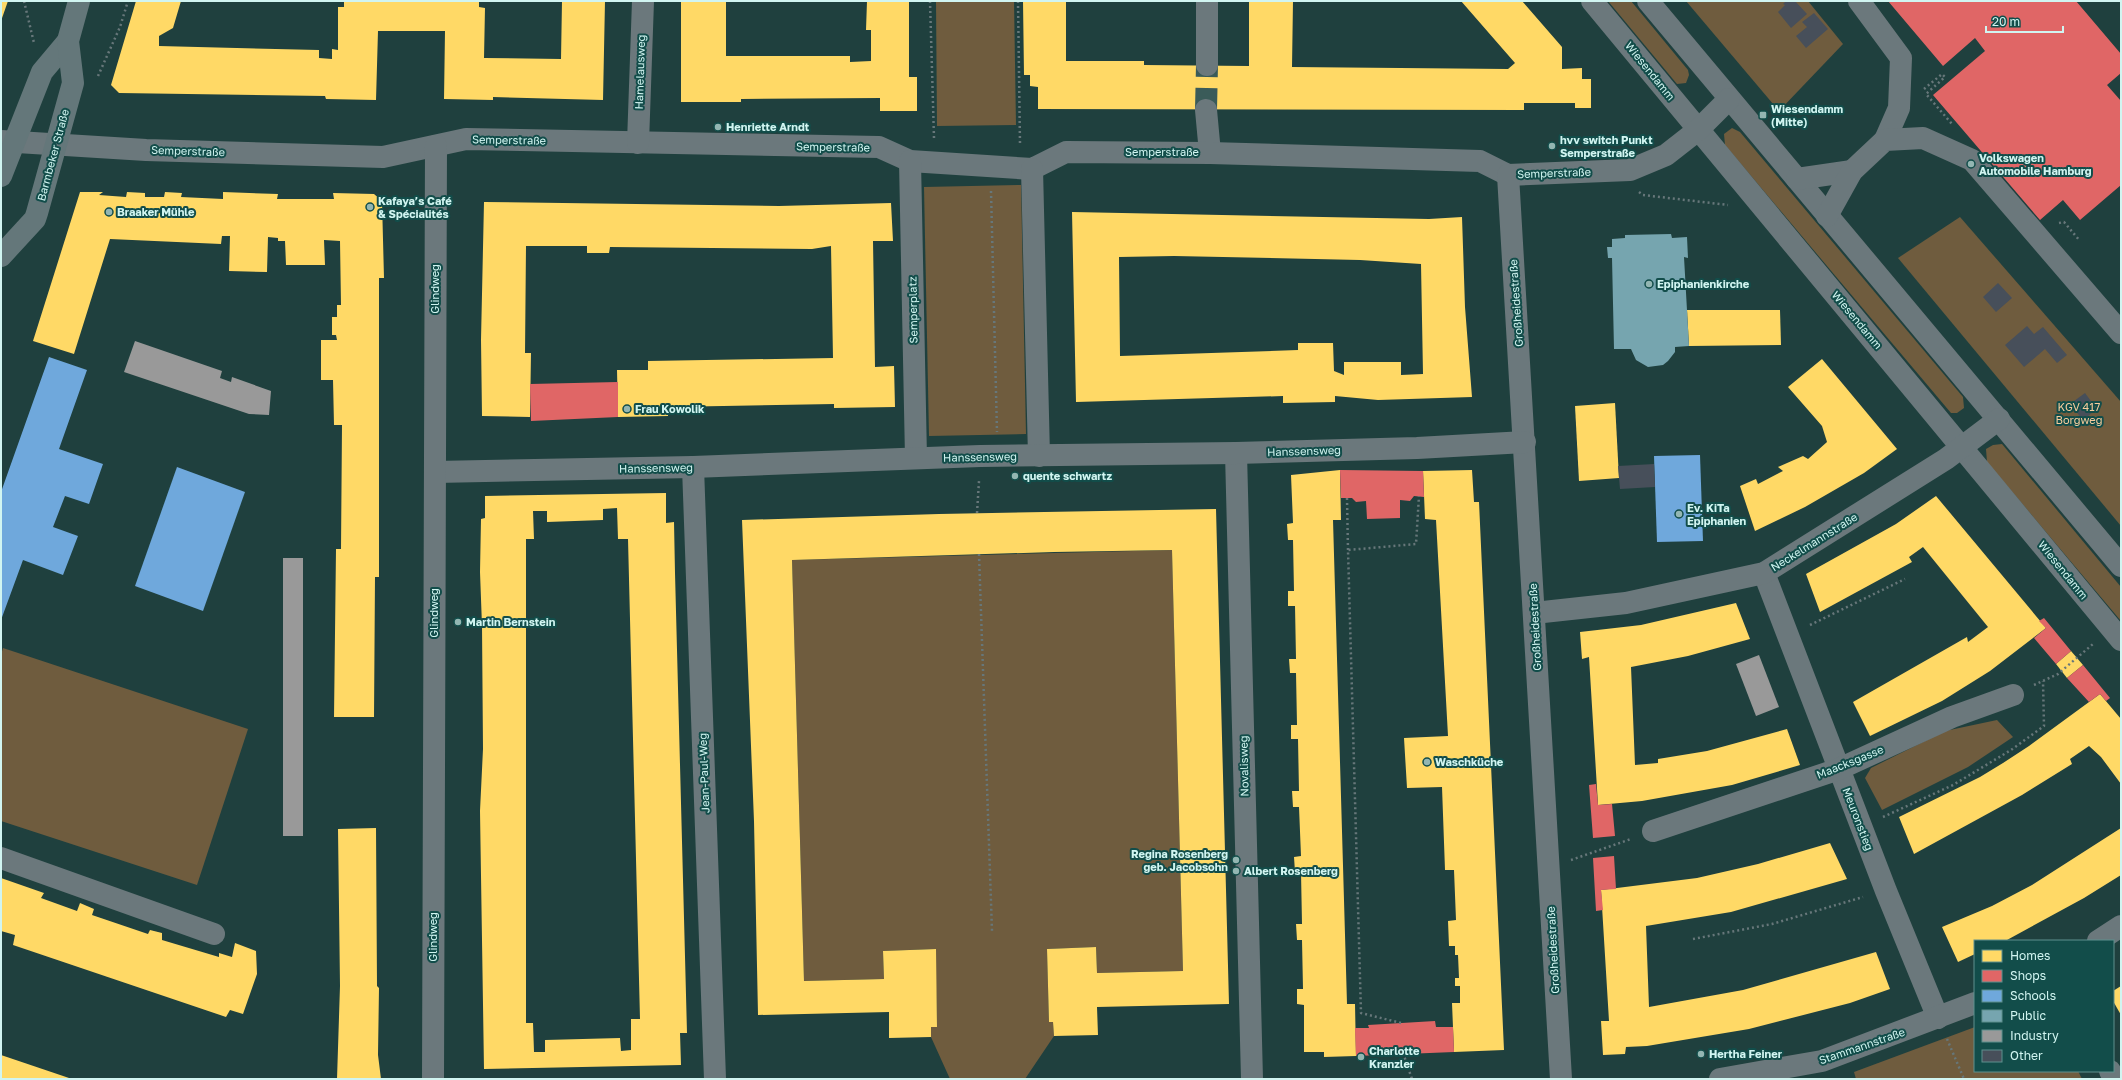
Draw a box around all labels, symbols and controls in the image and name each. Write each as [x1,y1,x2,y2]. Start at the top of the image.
scale bar [1986,8,2063,34]
text: 20 m [1992,14,2020,29]
street label: Hamelausweg [632,34,647,110]
street label: Wiesendamm [1623,39,1678,102]
place label: Wiesendamm (Mitte) [1771,102,1844,128]
street label: Barmbeker Straße [34,108,71,202]
marker: Wiesendamm (Mitte) [1758,110,1768,120]
place label: Henriette Arndt [726,120,810,133]
marker: Henriette Arndt [713,122,723,132]
street label: Semperstraße [472,132,546,147]
place label: hvv switch Punkt Semperstraße [1560,133,1653,159]
street label: Semperstraße [796,139,870,154]
marker: hvv switch Punkt Semperstraße [1547,141,1557,151]
street label: Semperstraße [151,143,225,158]
street label: Semperstraße [1125,145,1199,158]
place label: Volkswagen Automobile Hamburg [1979,151,2092,177]
marker: Volkswagen Automobile Hamburg [1966,159,1976,169]
street label: Semperstraße [1517,165,1591,180]
place label: Kafaya’s Café & Spécialités [378,194,452,220]
marker: Kafaya’s Café & Spécialités [365,202,375,212]
place label: Braaker Mühle [117,205,195,218]
marker: Braaker Mühle [104,207,114,217]
street label: Großheidestraße [1506,259,1525,347]
street label: Glindweg [428,264,441,314]
street label: Semperplatz [905,276,920,344]
place label: Epiphanienkirche [1657,277,1750,290]
marker: Epiphanienkirche [1644,279,1654,289]
street label: Wiesendamm [1829,288,1885,351]
park label: KGV 417 Borgweg [2056,400,2102,426]
place label: Frau Kowolik [635,402,705,415]
marker: Frau Kowolik [622,404,632,414]
street label: Hanssensweg [1267,443,1341,458]
street label: Hanssensweg [943,449,1017,464]
street label: Hanssensweg [619,460,693,475]
place label: quente schwartz [1023,469,1112,482]
marker: quente schwartz [1010,471,1020,481]
place label: Ev. KiTa Epiphanien [1687,501,1747,527]
marker: Ev. KiTa Epiphanien [1674,509,1684,519]
street label: Neckelmannstraße [1768,510,1859,573]
street label: Wiesendamm [2036,538,2091,601]
street label: Großheidestraße [1526,583,1543,671]
street label: Glindweg [427,588,440,638]
place label: Martin Bernstein [466,615,556,628]
marker: Martin Bernstein [453,617,463,627]
street label: Jean-Paul-Weg [696,733,711,813]
street label: Novalisweg [1236,735,1251,797]
street label: Maacksgasse [1814,742,1885,781]
place label: Waschküche [1435,755,1504,768]
marker: Waschküche [1422,757,1432,767]
street label: Meuronstieg [1841,786,1876,852]
place label: Regina Rosenberg geb. Jacobsohn [1131,847,1228,873]
marker: Regina Rosenberg geb. Jacobsohn [1231,855,1241,865]
place label: Albert Rosenberg [1244,864,1338,877]
marker: Albert Rosenberg [1231,866,1241,876]
street label: Großheidestraße [1544,906,1561,994]
street label: Glindweg [426,912,439,962]
legend [1974,940,2114,1072]
text: Homes [2010,948,2050,963]
text: Shops [2010,968,2046,983]
text: Schools [2010,988,2056,1003]
text: Public [2010,1008,2047,1023]
street label: Stammannstraße [1817,1025,1907,1066]
text: Industry [2010,1028,2059,1043]
place label: Charlotte Kranzler [1369,1044,1420,1070]
place label: Hertha Feiner [1709,1047,1783,1060]
text: Other [2010,1048,2043,1063]
marker: Hertha Feiner [1696,1049,1706,1059]
marker: Charlotte Kranzler [1356,1052,1366,1062]

